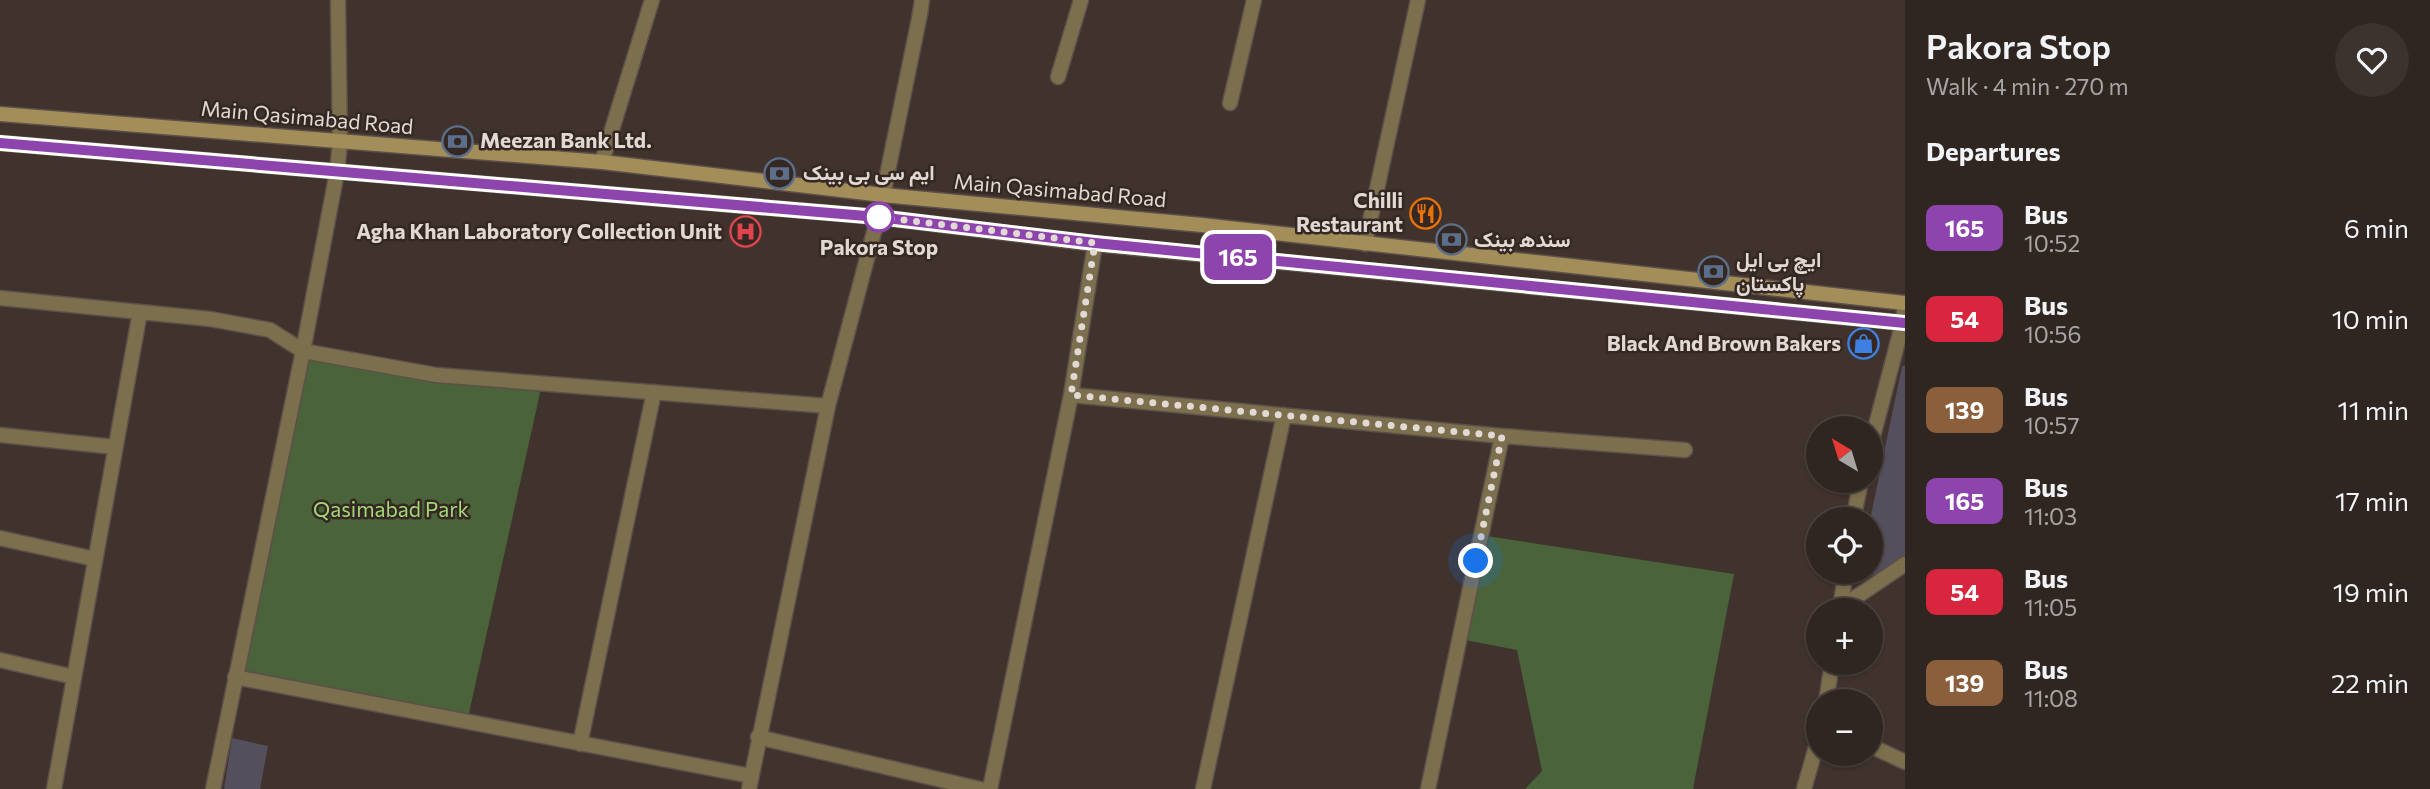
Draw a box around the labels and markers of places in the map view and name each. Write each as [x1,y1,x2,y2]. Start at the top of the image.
bank icon: Meezan Bank Ltd. [440,124,474,158]
place label: Meezan Bank Ltd. [480,127,652,152]
bank icon: ایم سی بی بینک [763,156,797,190]
place label: ایم سی بی بینک [803,159,935,187]
place label: Chilli Restaurant [1296,187,1403,236]
restaurant icon: Chilli Restaurant [1409,196,1443,230]
marker: Pakora Stop [864,202,894,232]
hospital icon: Agha Khan Laboratory Collection Unit [728,215,762,249]
place label: Agha Khan Laboratory Collection Unit [356,218,722,243]
bank icon: سندھ بینک [1434,223,1468,257]
place label: سندھ بینک [1474,226,1571,252]
place label: Pakora Stop [820,234,938,259]
place label: ایچ بی ایل پاکستان [1736,246,1821,298]
bank icon: ایچ بی ایل پاکستان [1696,255,1730,289]
shop icon: Black And Brown Bakers [1847,327,1881,361]
place label: Black And Brown Bakers [1607,330,1841,355]

